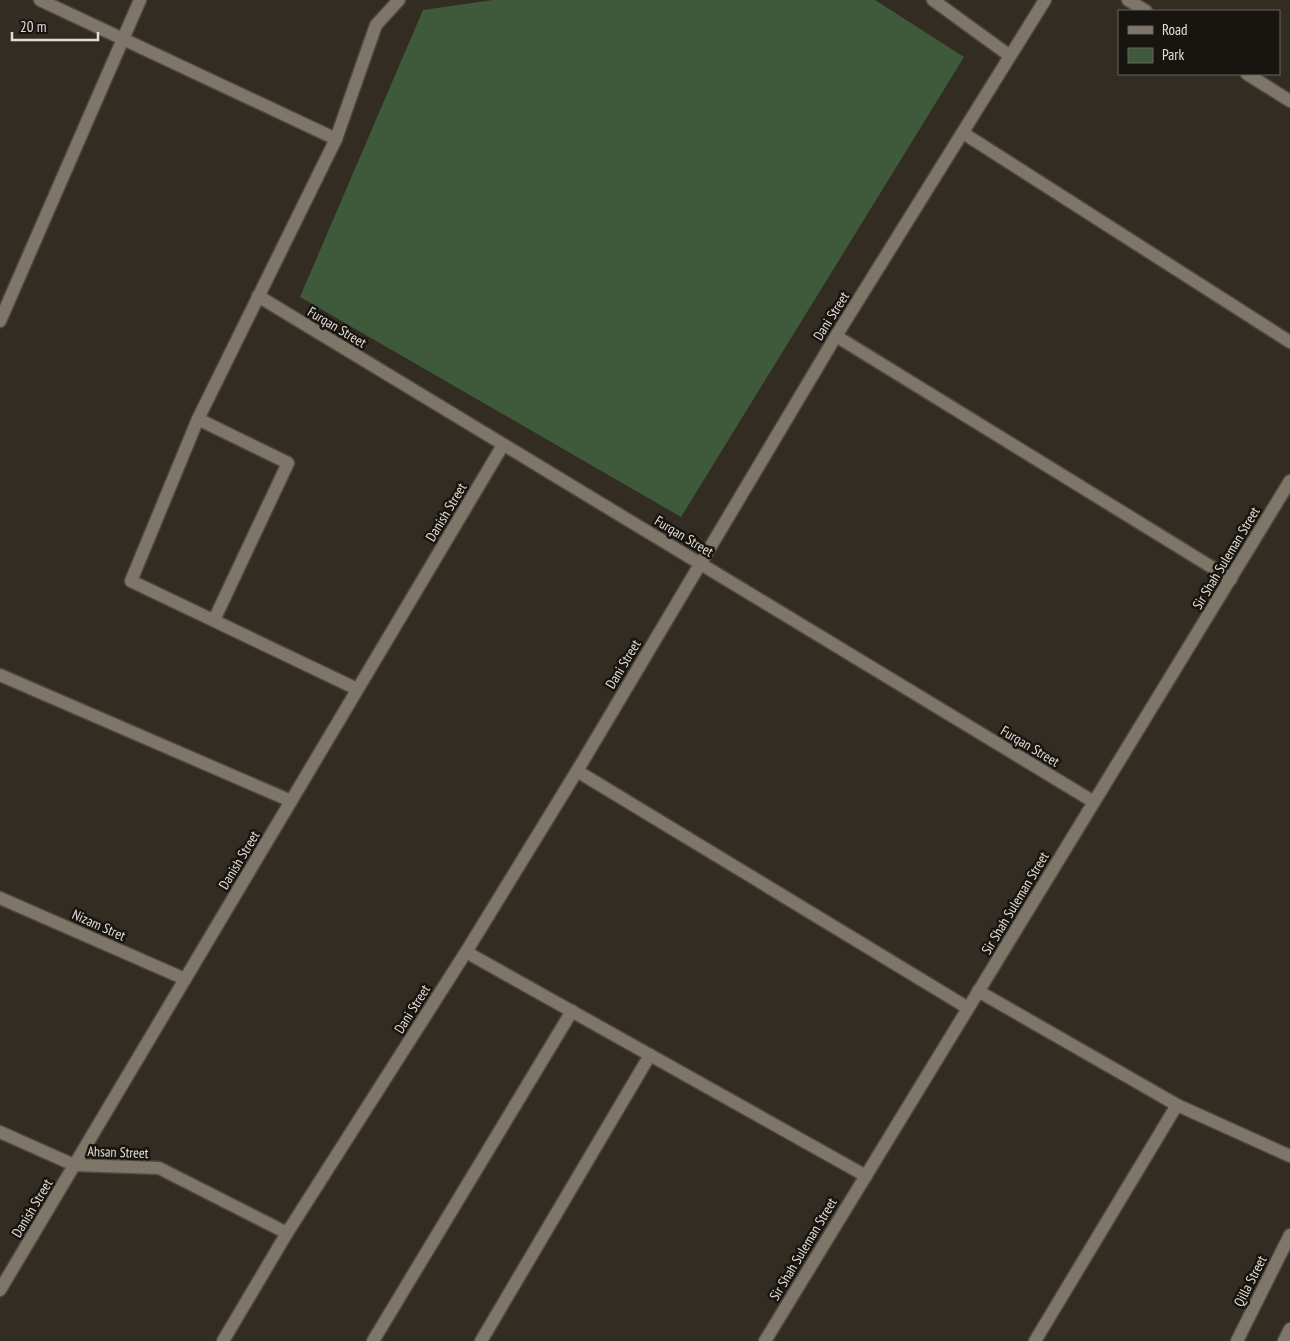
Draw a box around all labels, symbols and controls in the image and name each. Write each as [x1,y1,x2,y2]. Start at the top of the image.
scale bar [12,10,99,42]
legend [1118,10,1280,75]
text: 20 m [20,17,46,36]
text: Road [1162,20,1188,39]
text: Park [1162,45,1184,64]
street label: Dani Street [809,288,853,344]
street label: Furqan Street [304,302,370,352]
street label: Danish Street [422,479,471,544]
street label: Sir Shah Suleman Street [1188,503,1264,613]
street label: Furqan Street [651,511,717,561]
street label: Dani Street [601,636,645,692]
street label: Furqan Street [997,721,1063,771]
street label: Danish Street [215,827,264,892]
street label: Sir Shah Suleman Street [977,848,1053,958]
street label: Nizam Stret [69,905,129,945]
street label: Dani Street [390,981,434,1037]
street label: Ahsan Street [87,1142,149,1162]
street label: Danish Street [8,1175,57,1240]
street label: Sir Shah Suleman Street [765,1194,841,1304]
street label: Qilla Street [1230,1252,1271,1309]

